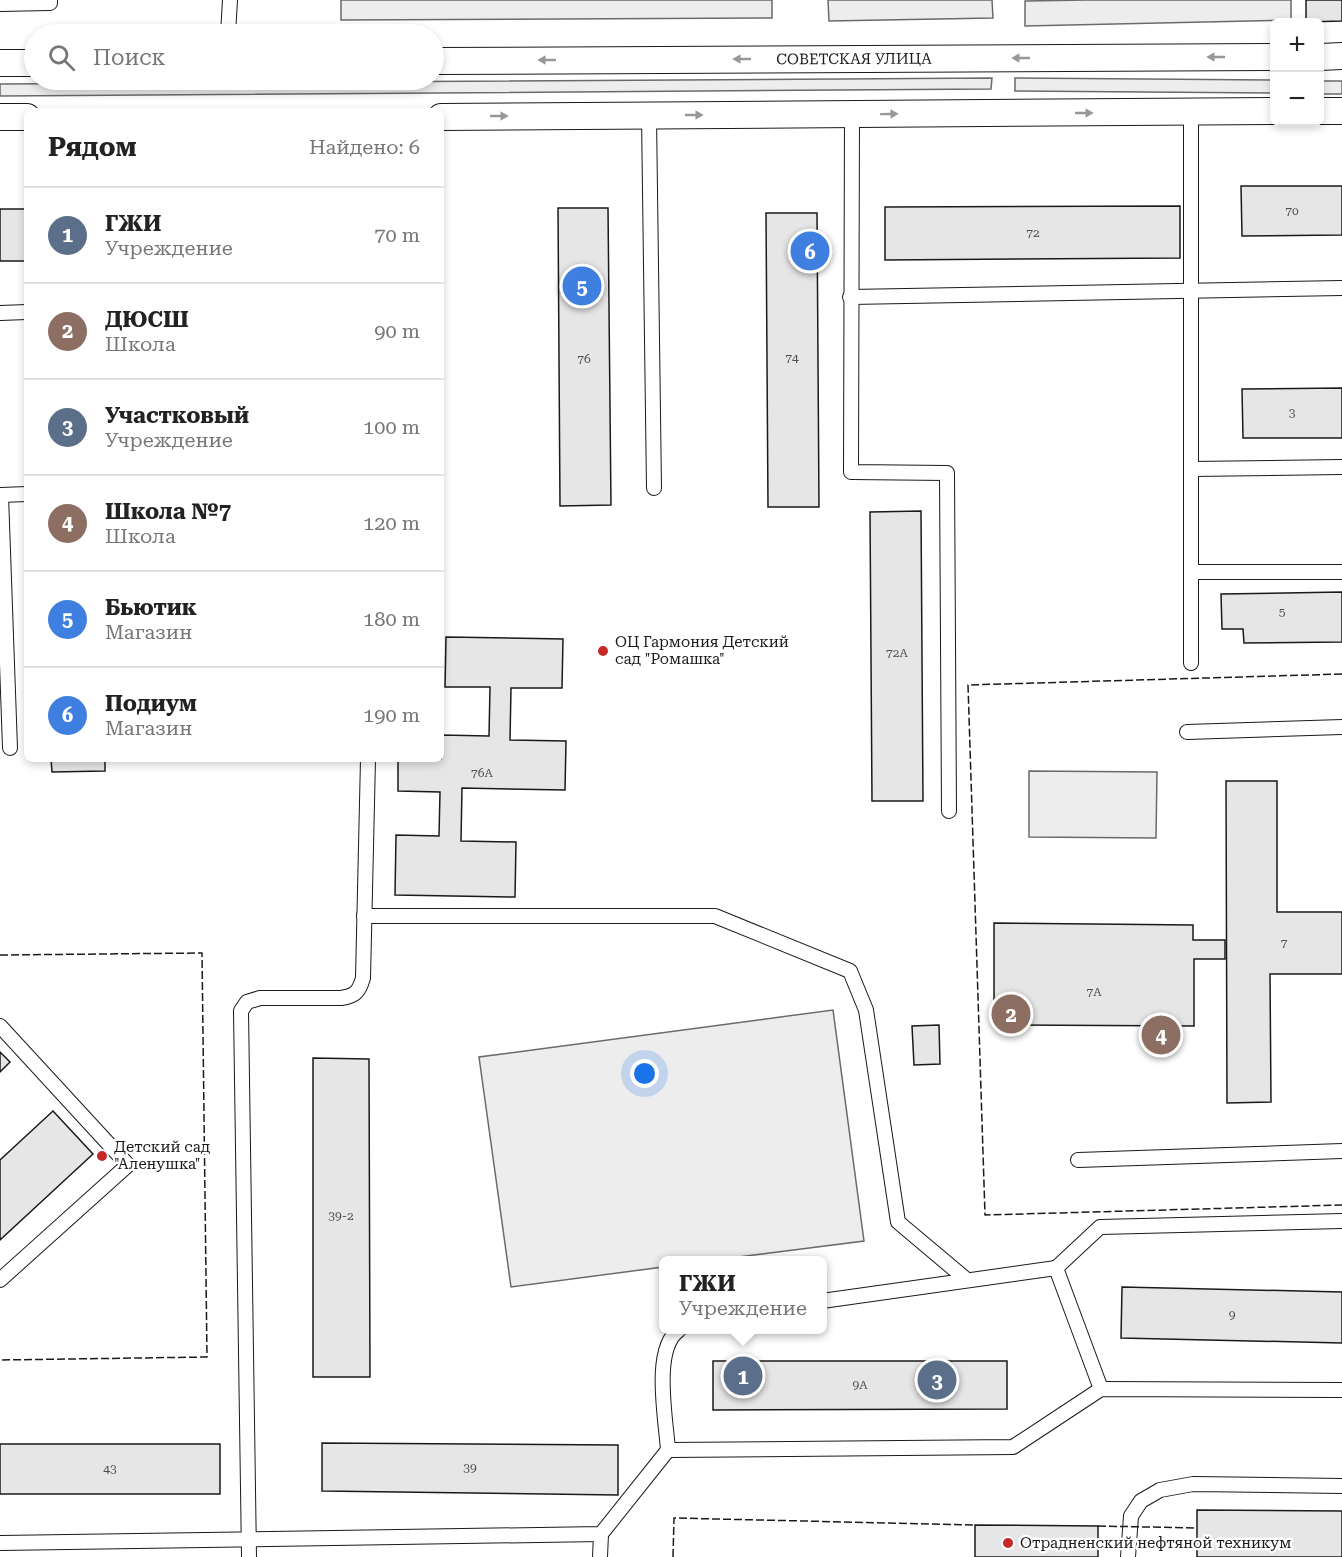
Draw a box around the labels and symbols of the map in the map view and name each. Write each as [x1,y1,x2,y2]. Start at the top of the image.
street label: СОВЕТСКАЯ УЛИЦА [776,50,932,68]
one-way arrow [1207,52,1226,62]
one-way arrow [1012,53,1031,63]
one-way arrow [733,54,752,64]
one-way arrow [538,55,557,65]
one-way arrow [1075,108,1094,117]
one-way arrow [880,109,899,119]
one-way arrow [685,110,704,120]
one-way arrow [490,111,509,121]
house number: 70 [1285,204,1299,218]
house number: 72 [1026,226,1040,240]
pin: 6 [790,228,830,274]
pin: 5 [562,264,602,308]
house number: 74 [785,351,799,365]
house number: 76 [577,352,591,366]
house number: 3 [1289,406,1296,420]
house number: 5 [1279,605,1286,619]
place label: ОЦ Гармония Детский сад "Ромашка" [615,633,789,668]
marker: ОЦ Гармония Детский сад "Ромашка" [596,644,610,658]
house number: 72А [886,646,909,660]
house number: 76А [471,766,494,780]
house number: 7 [1281,936,1288,950]
house number: 7А [1086,985,1102,999]
pin: 2 [992,992,1030,1036]
pin: 4 [1142,1012,1180,1058]
your location [630,1059,659,1088]
place label: Детский сад "Аленушка" [114,1138,211,1173]
marker: Детский сад "Аленушка" [95,1149,109,1163]
house number: 39-2 [328,1209,354,1223]
house number: 9 [1229,1308,1236,1322]
pin: 1 [724,1354,762,1398]
pin: 3 [918,1358,956,1402]
house number: 9А [852,1378,868,1392]
house number: 39 [463,1461,477,1475]
house number: 43 [103,1462,117,1476]
place label: Отрадненский нефтяной техникум [1020,1534,1291,1552]
marker: Отрадненский нефтяной техникум [1001,1536,1015,1550]

